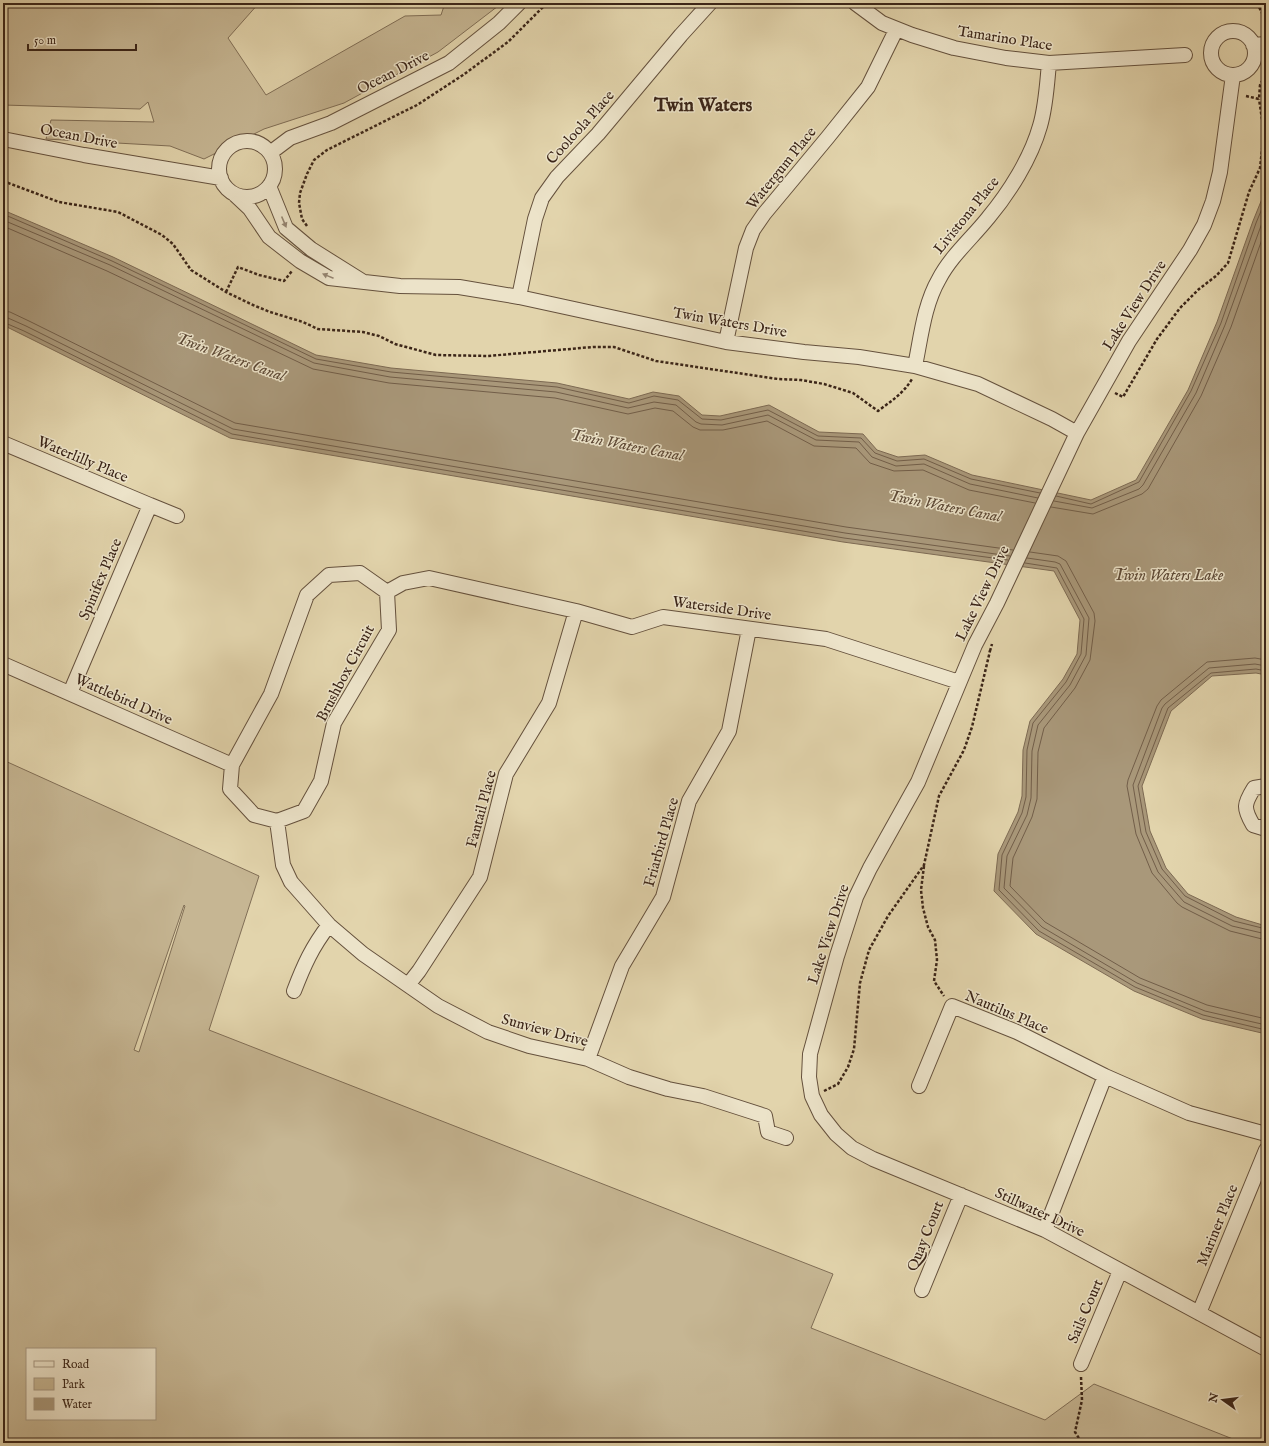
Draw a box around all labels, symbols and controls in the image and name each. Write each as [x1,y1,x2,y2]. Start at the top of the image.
street label: Tamarino Place [956,22,1054,55]
scale bar [28,26,136,52]
text: 50 m [34,33,56,48]
street label: Ocean Drive [354,46,433,99]
street label: Cooloola Place [542,86,619,168]
district label: Twin Waters [653,94,752,118]
street label: Ocean Drive [39,120,119,153]
street label: Watergum Place [742,123,821,213]
street label: Livistona Place [929,173,1003,258]
one-way arrow [281,217,287,228]
street label: Lake View Drive [1098,256,1171,354]
one-way arrow [322,273,334,280]
street label: Twin Waters Drive [671,303,789,342]
water label: Twin Waters Canal [173,329,289,387]
water label: Twin Waters Canal [568,425,686,467]
street label: Waterlilly Place [35,432,131,487]
water label: Twin Waters Canal [886,486,1004,528]
street label: Spinifex Place [75,535,126,623]
street label: Lake View Drive [951,542,1014,644]
water label: Twin Waters Lake [1113,566,1224,586]
street label: Waterside Drive [671,592,773,625]
street label: Brushbox Circuit [312,622,379,725]
street label: Wattlebird Drive [72,669,176,729]
street label: Fantail Place [462,768,501,850]
street label: Friarbird Place [640,795,683,889]
street label: Lake View Drive [803,882,854,987]
street label: Nautilus Place [962,986,1052,1039]
street label: Sunview Drive [500,1010,590,1051]
street label: Mariner Place [1192,1181,1242,1269]
street label: Stillwater Drive [992,1183,1088,1242]
street label: Quay Court [903,1198,948,1274]
street label: Sails Court [1063,1276,1107,1346]
legend [26,1348,156,1420]
text: Road [62,1357,90,1372]
text: Park [62,1377,85,1392]
north arrow [1203,1380,1243,1420]
text: N [1206,1391,1222,1405]
text: Water [62,1397,93,1412]

